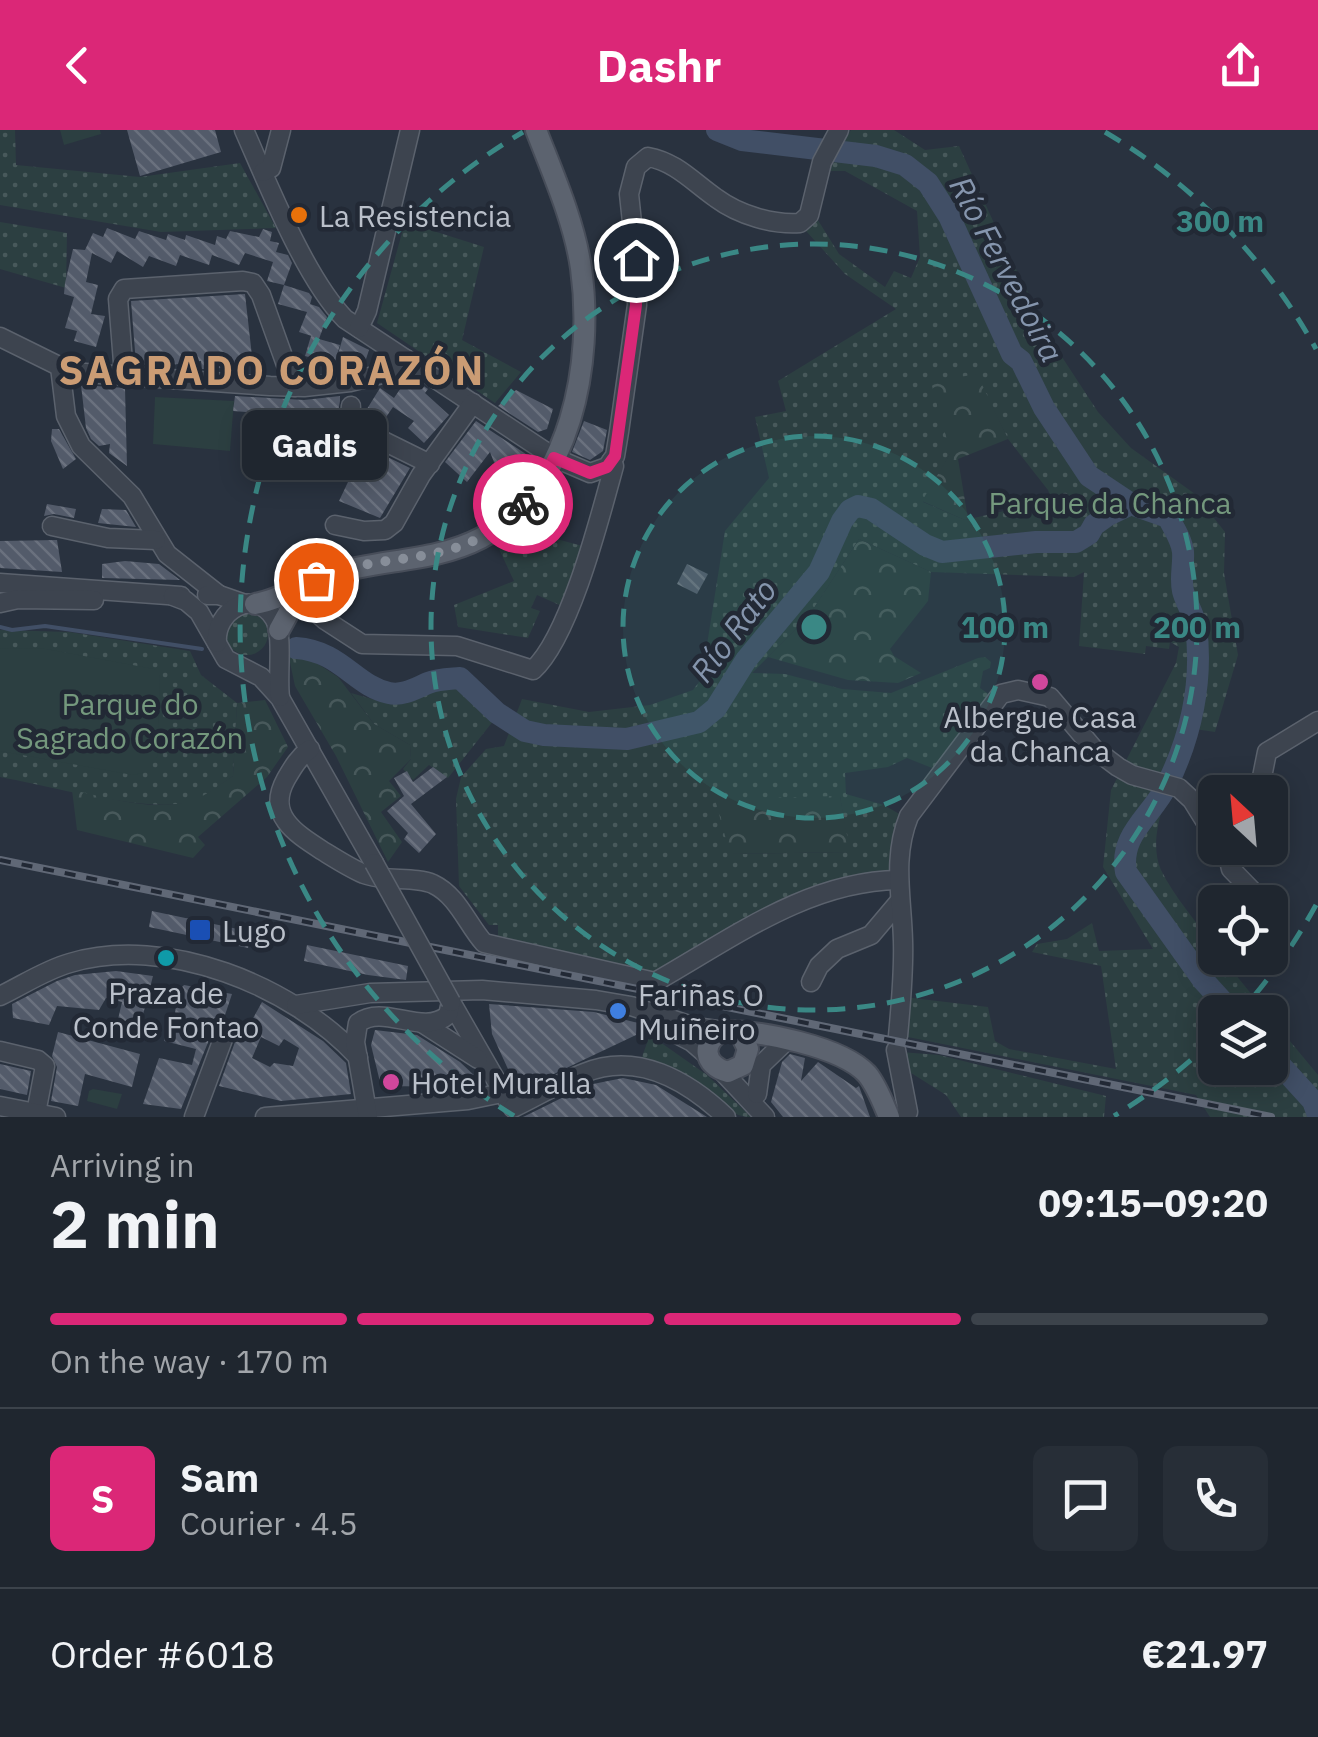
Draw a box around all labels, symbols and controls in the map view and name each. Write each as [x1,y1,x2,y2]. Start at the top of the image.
text: Dashr [597,36,721,94]
icon: back [50,38,105,93]
icon: share [1213,38,1268,93]
water label: Río Fervedoira [940,169,1074,369]
place label: La Resistencia [319,196,511,235]
text: 300 m [1176,201,1264,240]
marker: La Resistencia [288,204,310,226]
pin [594,218,679,303]
icon: home [609,233,664,288]
district label: SAGRADO CORAZÓN [58,344,486,396]
callout: Gadis [244,410,388,480]
text: Gadis [272,424,357,466]
courier [473,454,573,554]
icon: bike [496,477,551,532]
park label: Parque da Chanca [988,483,1232,522]
pin [274,538,359,623]
icon: bag [289,553,344,608]
water label: Río Rato [680,570,786,690]
text: 100 m [961,607,1049,646]
text: 200 m [1153,607,1241,646]
centre of rings [796,609,832,645]
marker: Albergue Casa da Chanca [1029,671,1051,693]
park label: Parque do Sagrado Corazón [16,684,244,757]
place label: Albergue Casa da Chanca [943,697,1137,770]
north arrow [1198,775,1288,865]
map controls [1198,775,1288,1085]
button: locate [1198,885,1288,975]
place label: Lugo [222,911,286,950]
marker: Lugo [187,917,213,943]
marker: Praza de Conde Fontao [155,947,177,969]
place label: Praza de Conde Fontao [73,973,259,1046]
place label: Fariñas O Muiñeiro [638,975,764,1048]
button: layers [1198,995,1288,1085]
marker: Fariñas O Muiñeiro [607,1000,629,1022]
place label: Hotel Muralla [411,1063,592,1102]
marker: Hotel Muralla [380,1071,402,1093]
text: Arriving in [50,1144,195,1186]
text: 09:15–09:20 [1038,1178,1268,1227]
text: 2 min [50,1181,220,1266]
text: On the way · 170 m [50,1340,329,1382]
button: chat [1033,1446,1138,1551]
button: phone [1163,1446,1268,1551]
text: Sam [180,1453,259,1502]
text: S [91,1474,114,1523]
text: Courier · 4.5 [180,1502,358,1544]
text: Order #6018 [50,1629,275,1678]
text: €21.97 [1141,1629,1268,1678]

